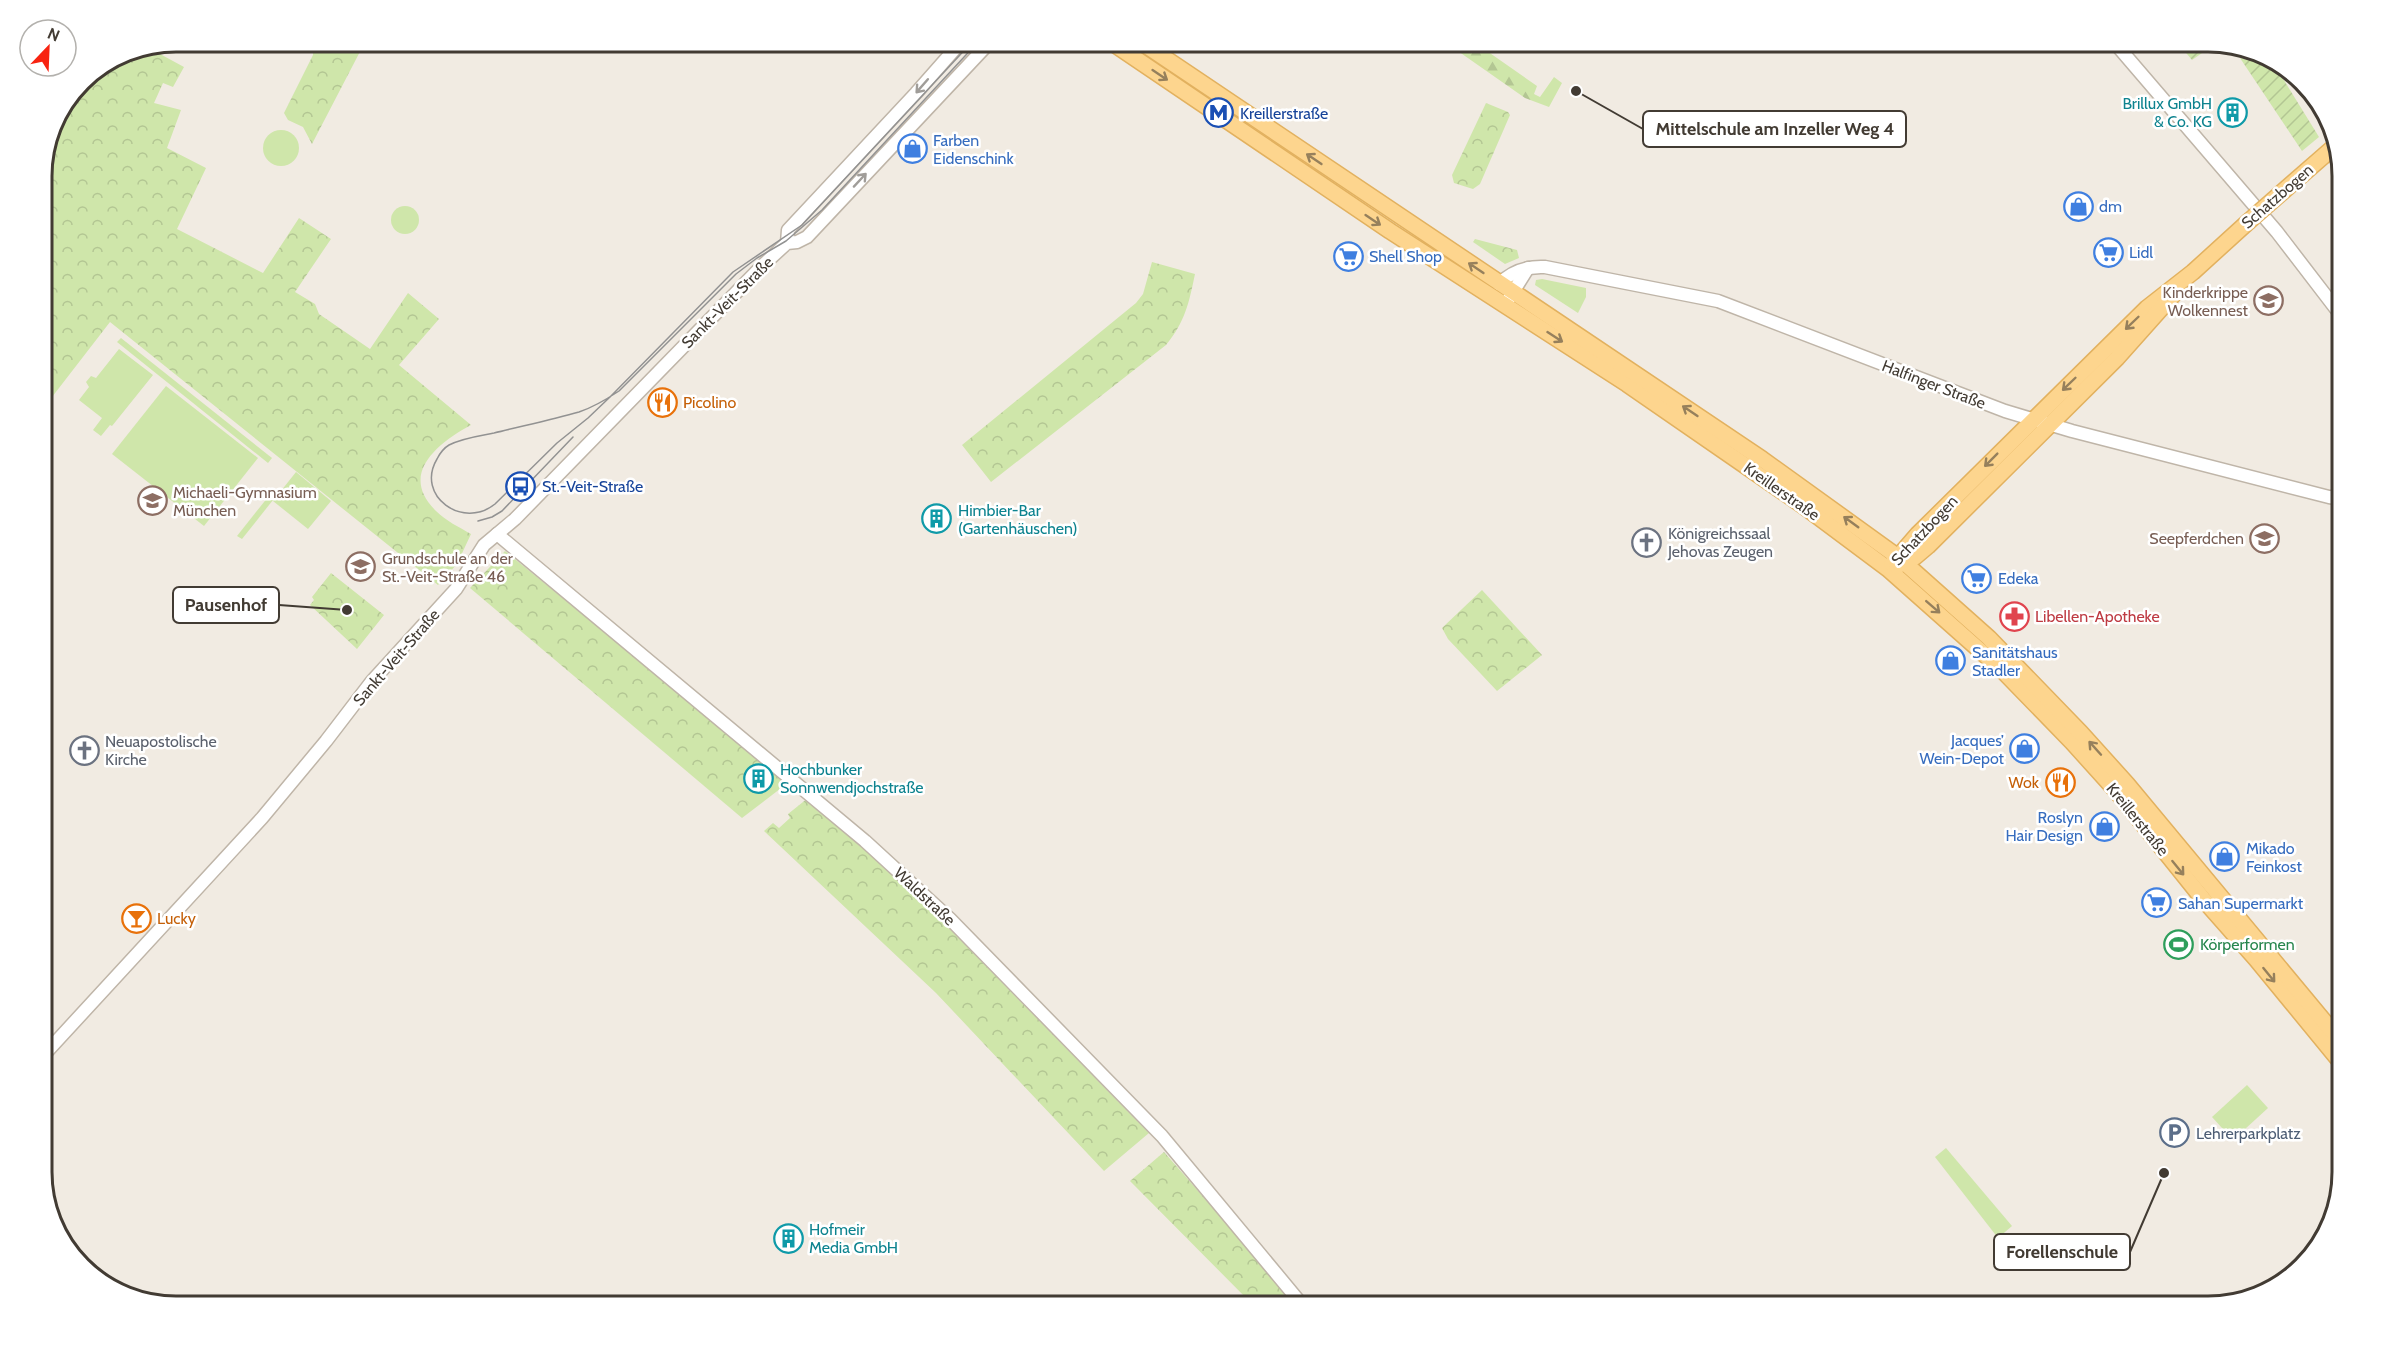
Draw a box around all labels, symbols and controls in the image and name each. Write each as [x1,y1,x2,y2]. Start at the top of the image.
north arrow [18,18,78,78]
text: N [45,24,63,46]
one-way arrow [1151,69,1168,81]
one-way arrow [915,78,929,93]
place label: Brillux GmbH & Co. KG [2122,94,2212,131]
building icon: Brillux GmbH & Co. KG [2217,96,2249,128]
metro station icon: Kreillerstraße [1203,97,1235,129]
place label: Kreillerstraße [1240,104,1328,123]
callout: Mittelschule am Inzeller Weg 4 [1643,111,1906,147]
text: Mittelschule am Inzeller Weg 4 [1655,118,1895,140]
place label: Farben Eidenschink [933,131,1015,168]
shop icon: Farben Eidenschink [896,133,928,165]
one-way arrow [1306,153,1323,165]
street label: Schatzbogen [2238,160,2317,233]
one-way arrow [853,173,867,188]
shop icon: dm [2062,190,2094,222]
place label: dm [2099,197,2122,216]
one-way arrow [1365,214,1381,226]
supermarket icon: Lidl [2092,236,2124,268]
supermarket icon: Shell Shop [1332,240,1364,272]
place label: Lidl [2129,243,2153,262]
place label: Shell Shop [1369,247,1442,266]
street label: Sankt-Veit-Straße [678,253,777,352]
one-way arrow [1468,262,1484,274]
place label: Kinderkrippe Wolkennest [2162,283,2249,320]
school or university icon: Kinderkrippe Wolkennest [2253,285,2285,317]
one-way arrow [2124,315,2139,330]
one-way arrow [1546,330,1563,343]
street label: Halfinger Straße [1879,356,1988,413]
one-way arrow [2061,376,2076,391]
restaurant icon: Picolino [646,386,678,418]
place label: Picolino [683,393,737,412]
one-way arrow [1683,405,1699,417]
one-way arrow [1984,453,1999,467]
street label: Kreillerstraße [1740,458,1823,524]
bus stop icon: St.-Veit-Straße [505,470,537,502]
place label: St.-Veit-Straße [542,477,643,496]
place label: Michaeli-Gymnasium München [173,483,317,520]
school or university icon: Michaeli-Gymnasium München [136,485,168,517]
street label: Schatzbogen [1887,491,1962,569]
place label: Himbier-Bar (Gartenhäuschen) [958,501,1078,538]
building icon: Himbier-Bar (Gartenhäuschen) [921,503,953,535]
one-way arrow [1843,515,1859,528]
school or university icon: Seepferdchen [2249,522,2281,554]
place label: Königreichssaal Jehovas Zeugen [1667,524,1773,561]
church icon: Königreichssaal Jehovas Zeugen [1631,526,1663,558]
place label: Seepferdchen [2149,529,2244,548]
place label: Grundschule an der St.-Veit-Straße 46 [382,549,514,586]
school or university icon: Grundschule an der St.-Veit-Straße 46 [345,551,377,583]
supermarket icon: Edeka [1961,562,1993,594]
place label: Edeka [1998,569,2039,588]
callout: Pausenhof [173,587,279,623]
text: Pausenhof [185,594,267,616]
one-way arrow [1925,600,1940,614]
pharmacy icon: Libellen-Apotheke [1998,600,2030,632]
street label: Sankt-Veit-Straße [349,605,444,710]
place label: Libellen-Apotheke [2035,607,2160,626]
place label: Sanitätshaus Stadler [1972,643,2058,680]
shop icon: Sanitätshaus Stadler [1935,645,1967,677]
place label: Jacques’ Wein-Depot [1919,731,2005,768]
place label: Neuapostolische Kirche [105,732,217,769]
shop icon: Jacques’ Wein-Depot [2009,733,2041,765]
church icon: Neuapostolische Kirche [68,734,100,766]
one-way arrow [2088,741,2102,756]
place label: Hochbunker Sonnwendjochstraße [780,760,924,797]
building icon: Hochbunker Sonnwendjochstraße [743,762,775,794]
restaurant icon: Wok [2044,766,2076,798]
place label: Wok [2009,773,2040,792]
street label: Kreillerstraße [2102,779,2173,860]
place label: Roslyn Hair Design [2005,808,2083,845]
shop icon: Roslyn Hair Design [2088,810,2120,842]
place label: Mikado Feinkost [2246,839,2302,876]
shop icon: Mikado Feinkost [2209,841,2241,873]
one-way arrow [2171,860,2184,876]
street label: Waldstraße [890,863,959,929]
supermarket icon: Sahan Supermarkt [2141,887,2173,919]
place label: Sahan Supermarkt [2178,894,2304,913]
bar icon: Lucky [120,902,152,934]
place label: Lucky [157,909,196,928]
sports icon: Körperformen [2163,928,2195,960]
place label: Körperformen [2200,935,2295,954]
one-way arrow [2262,967,2276,982]
parking icon: Lehrerparkplatz [2159,1117,2191,1149]
place label: Lehrerparkplatz [2196,1124,2301,1143]
place label: Hofmeir Media GmbH [809,1220,898,1257]
building icon: Hofmeir Media GmbH [772,1222,804,1254]
callout: Forellenschule [1994,1234,2130,1270]
text: Forellenschule [2006,1241,2118,1263]

